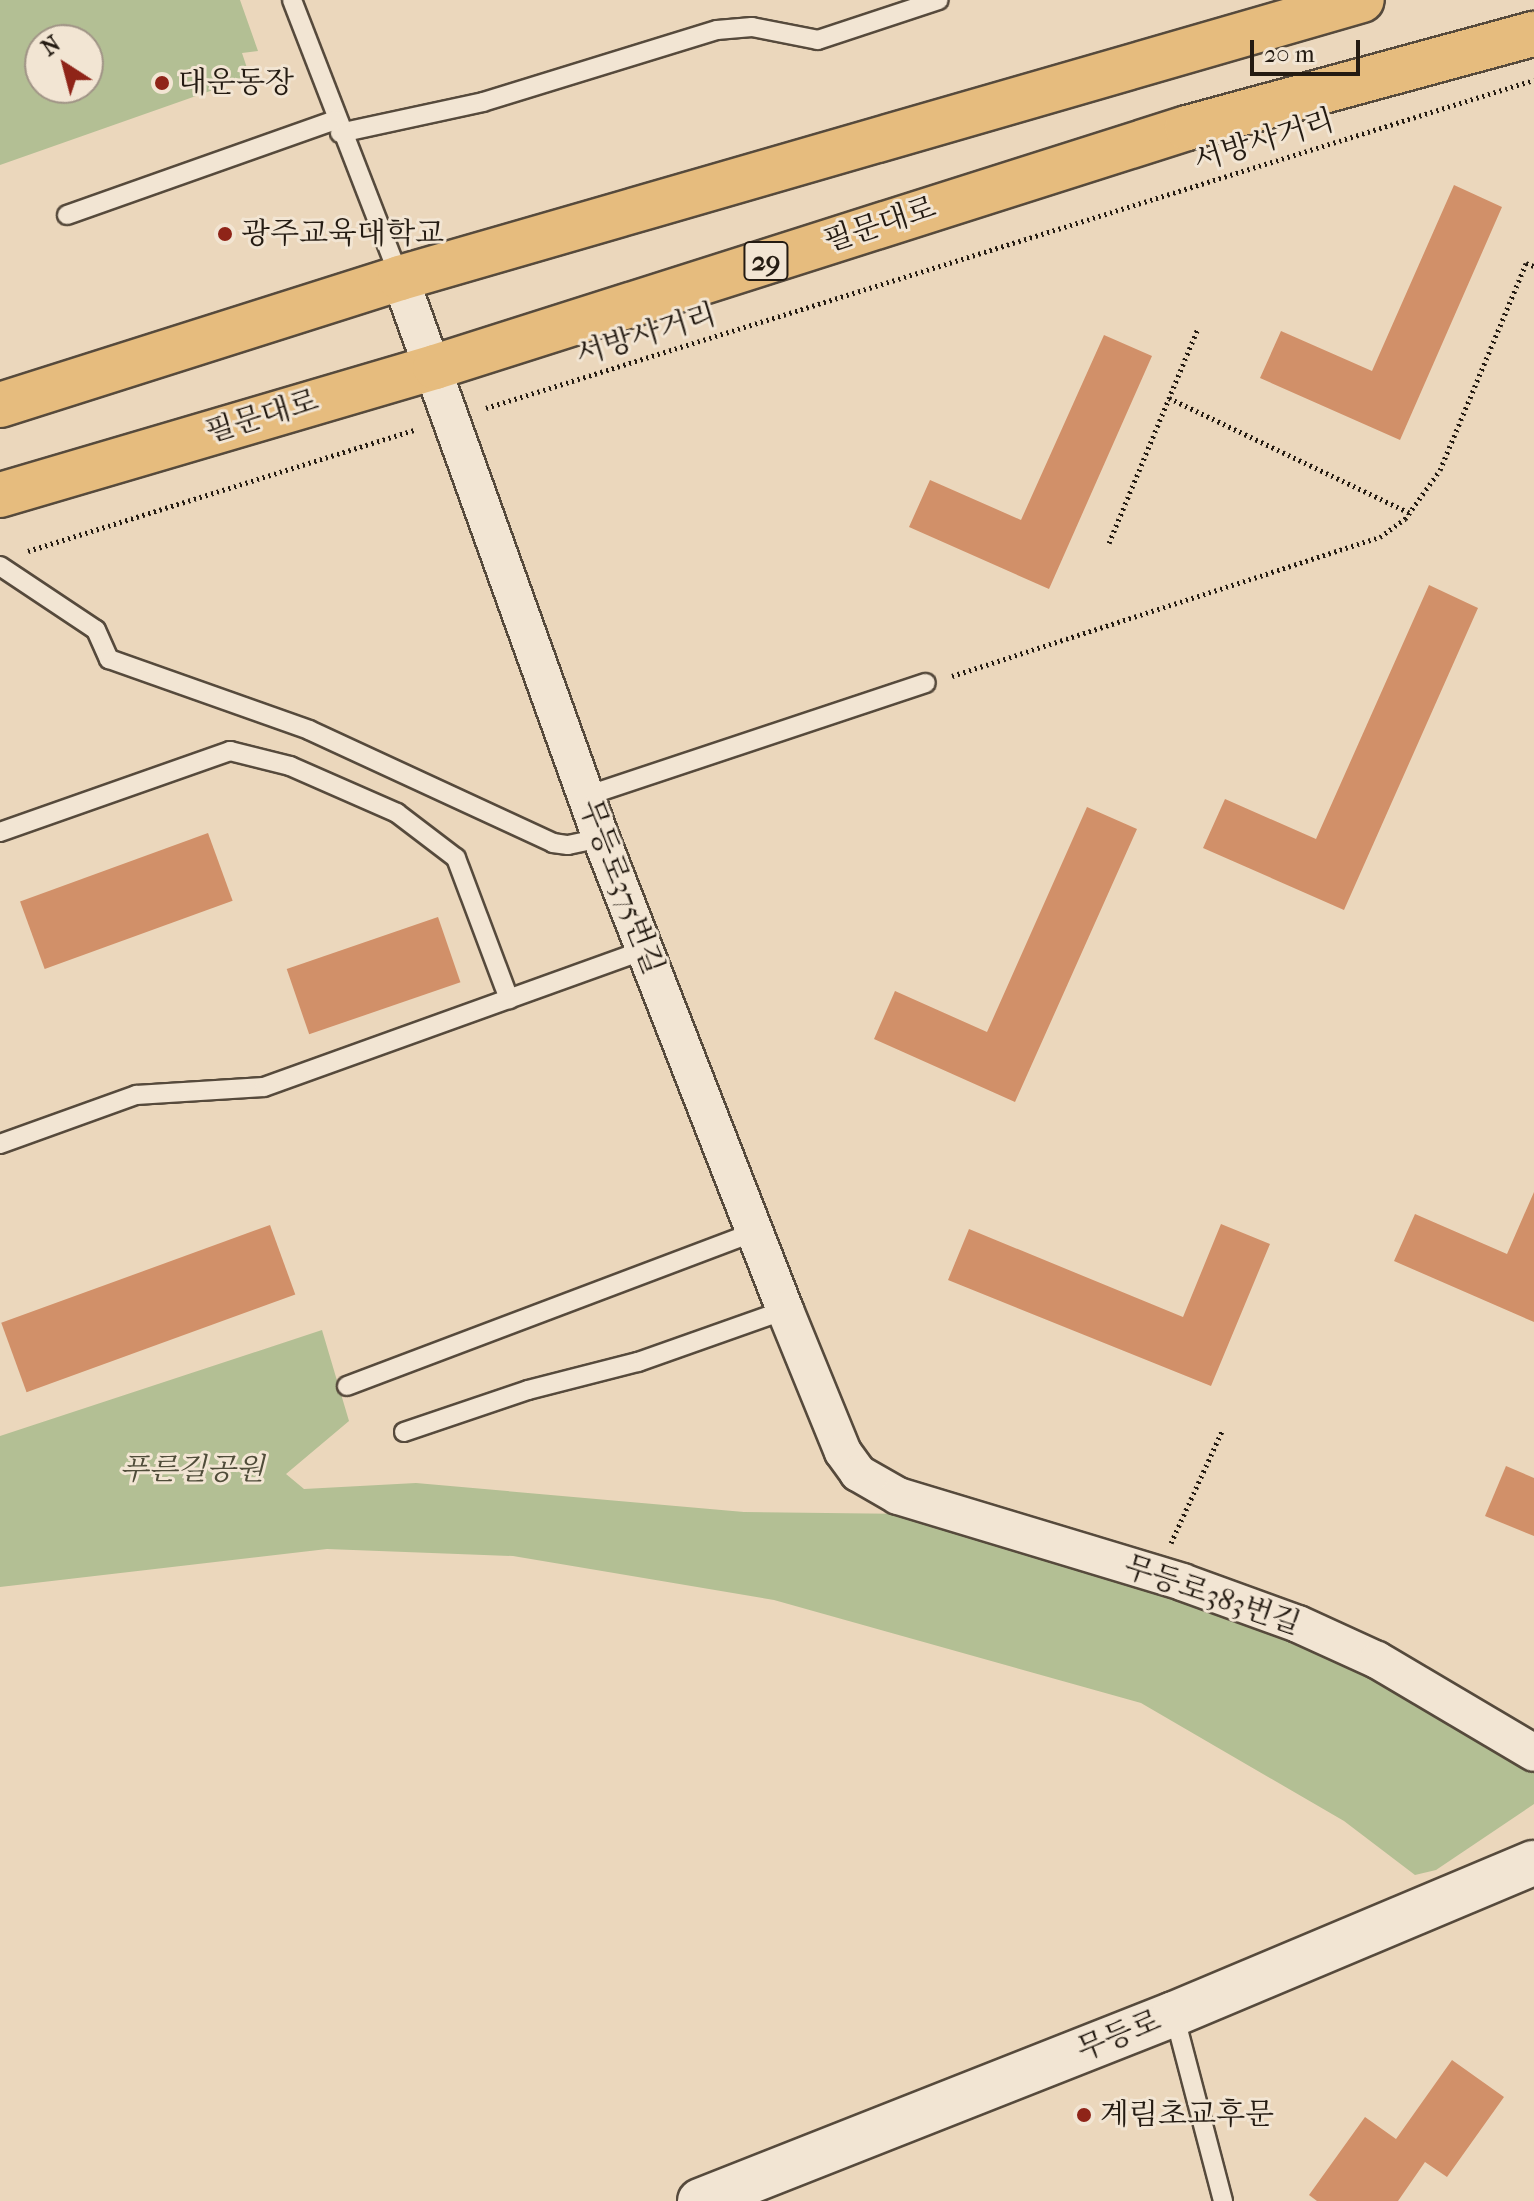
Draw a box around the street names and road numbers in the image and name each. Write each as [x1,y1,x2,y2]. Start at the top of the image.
street label: 서방사거리 [1189,103,1339,179]
street label: 필문대로 [819,190,941,260]
road number: 29 [742,237,790,285]
street label: 서방사거리 [571,297,721,373]
street label: 필문대로 [201,383,323,451]
street label: 무등로375번길 [571,794,671,980]
street label: 무등로383번길 [1119,1549,1305,1643]
street label: 무등로 [1072,2003,1166,2069]

